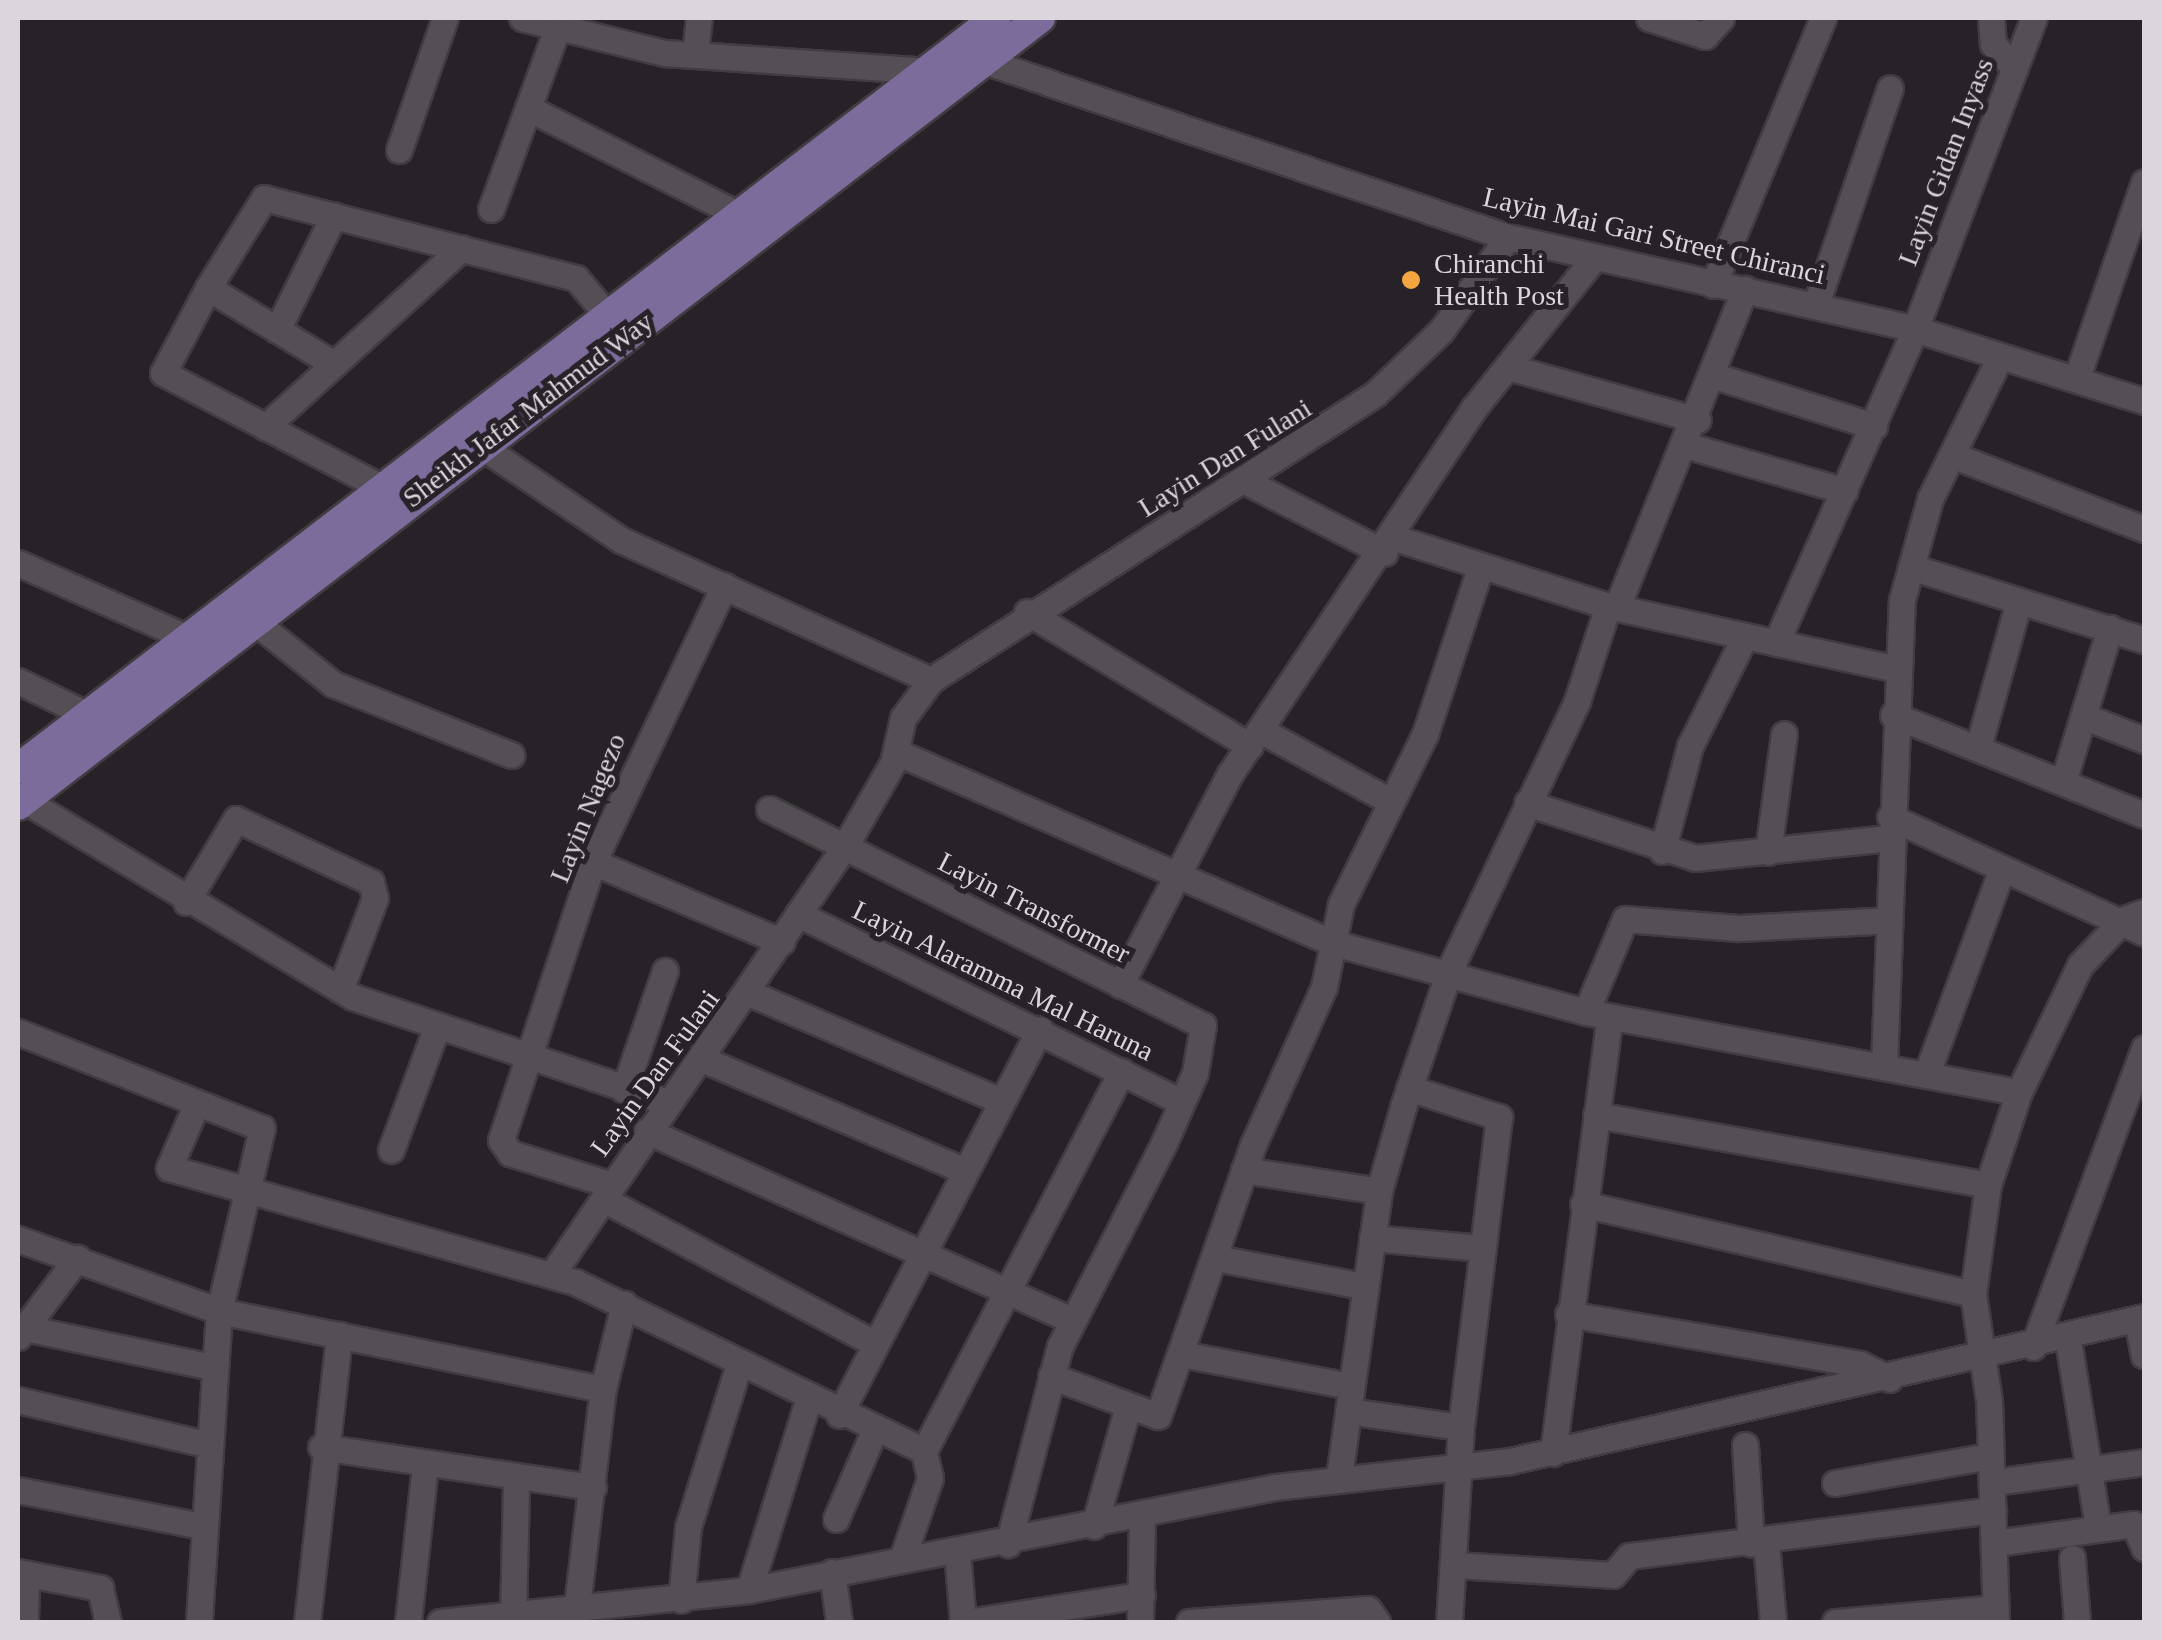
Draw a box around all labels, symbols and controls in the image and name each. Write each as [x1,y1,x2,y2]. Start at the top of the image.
street label: Layin Gidan Inyass [1891,54,2001,270]
street label: Layin Mai Gari Street Chiranci [1480,180,1828,292]
place label: Chiranchi Health Post [1434,247,1564,313]
marker: Chiranchi Health Post [1398,267,1424,293]
street label: Sheikh Jafar Mahmud Way [396,305,660,515]
street label: Layin Dan Fulani [1132,391,1318,525]
street label: Layin Nagezo [543,729,633,887]
street label: Layin Transformer [932,845,1136,971]
street label: Layin Alaramma Mal Haruna [846,893,1160,1069]
street label: Layin Dan Fulani [583,983,727,1163]

